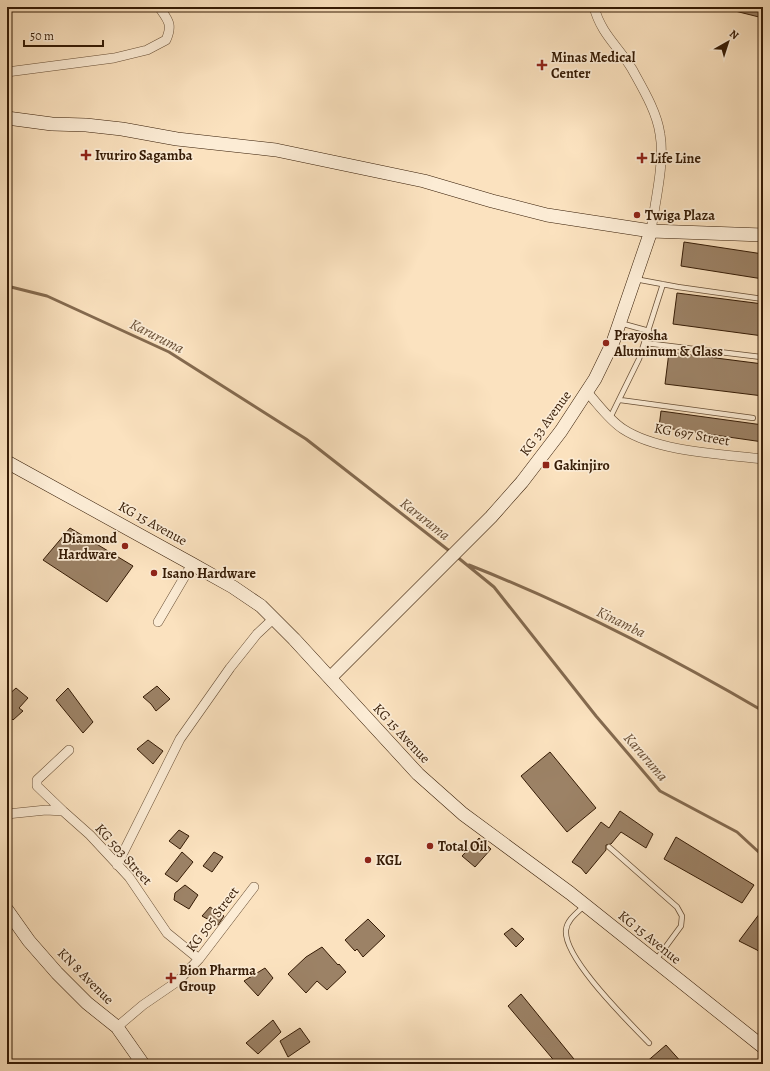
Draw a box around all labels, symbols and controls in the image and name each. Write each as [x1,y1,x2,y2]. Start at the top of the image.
scale bar [24,22,103,48]
north arrow [708,22,748,62]
text: N [726,26,742,43]
text: 50 m [30,28,54,44]
place label: Minas Medical Center [551,48,636,83]
marker: Minas Medical Center [536,59,548,71]
place label: Ivuriro Sagamba [95,146,193,165]
marker: Ivuriro Sagamba [80,149,92,161]
place label: Life Line [650,149,701,168]
marker: Life Line [637,153,647,163]
place label: Twiga Plaza [645,206,715,225]
marker: Twiga Plaza [632,210,642,220]
water label: Karuruma [126,314,188,358]
place label: Prayosha Aluminum & Glass [613,326,723,361]
marker: Prayosha Aluminum & Glass [601,338,611,348]
street label: KG 33 Avenue [515,387,576,460]
street label: KG 697 Street [653,418,732,451]
place label: Gakinjiro [554,456,610,475]
marker: Gakinjiro [541,460,551,470]
water label: Karuruma [396,493,454,545]
street label: KG 15 Avenue [115,497,191,550]
place label: Diamond Hardware [58,529,118,564]
marker: Diamond Hardware [120,541,130,551]
place label: Isano Hardware [162,564,257,583]
marker: Isano Hardware [149,568,159,578]
water label: Kinamba [593,602,649,642]
street label: KG 15 Avenue [369,699,434,768]
water label: Karuruma [619,728,673,786]
street label: KG 503 Street [91,819,157,890]
place label: Total Oil [438,837,488,856]
marker: Total Oil [425,841,435,851]
place label: KGL [376,851,402,870]
marker: KGL [363,855,373,865]
street label: KG 505 Street [182,882,243,956]
street label: KG 15 Avenue [614,906,685,969]
street label: KN 8 Avenue [53,944,118,1009]
place label: Bion Pharma Group [179,961,256,996]
marker: Bion Pharma Group [166,973,176,983]

